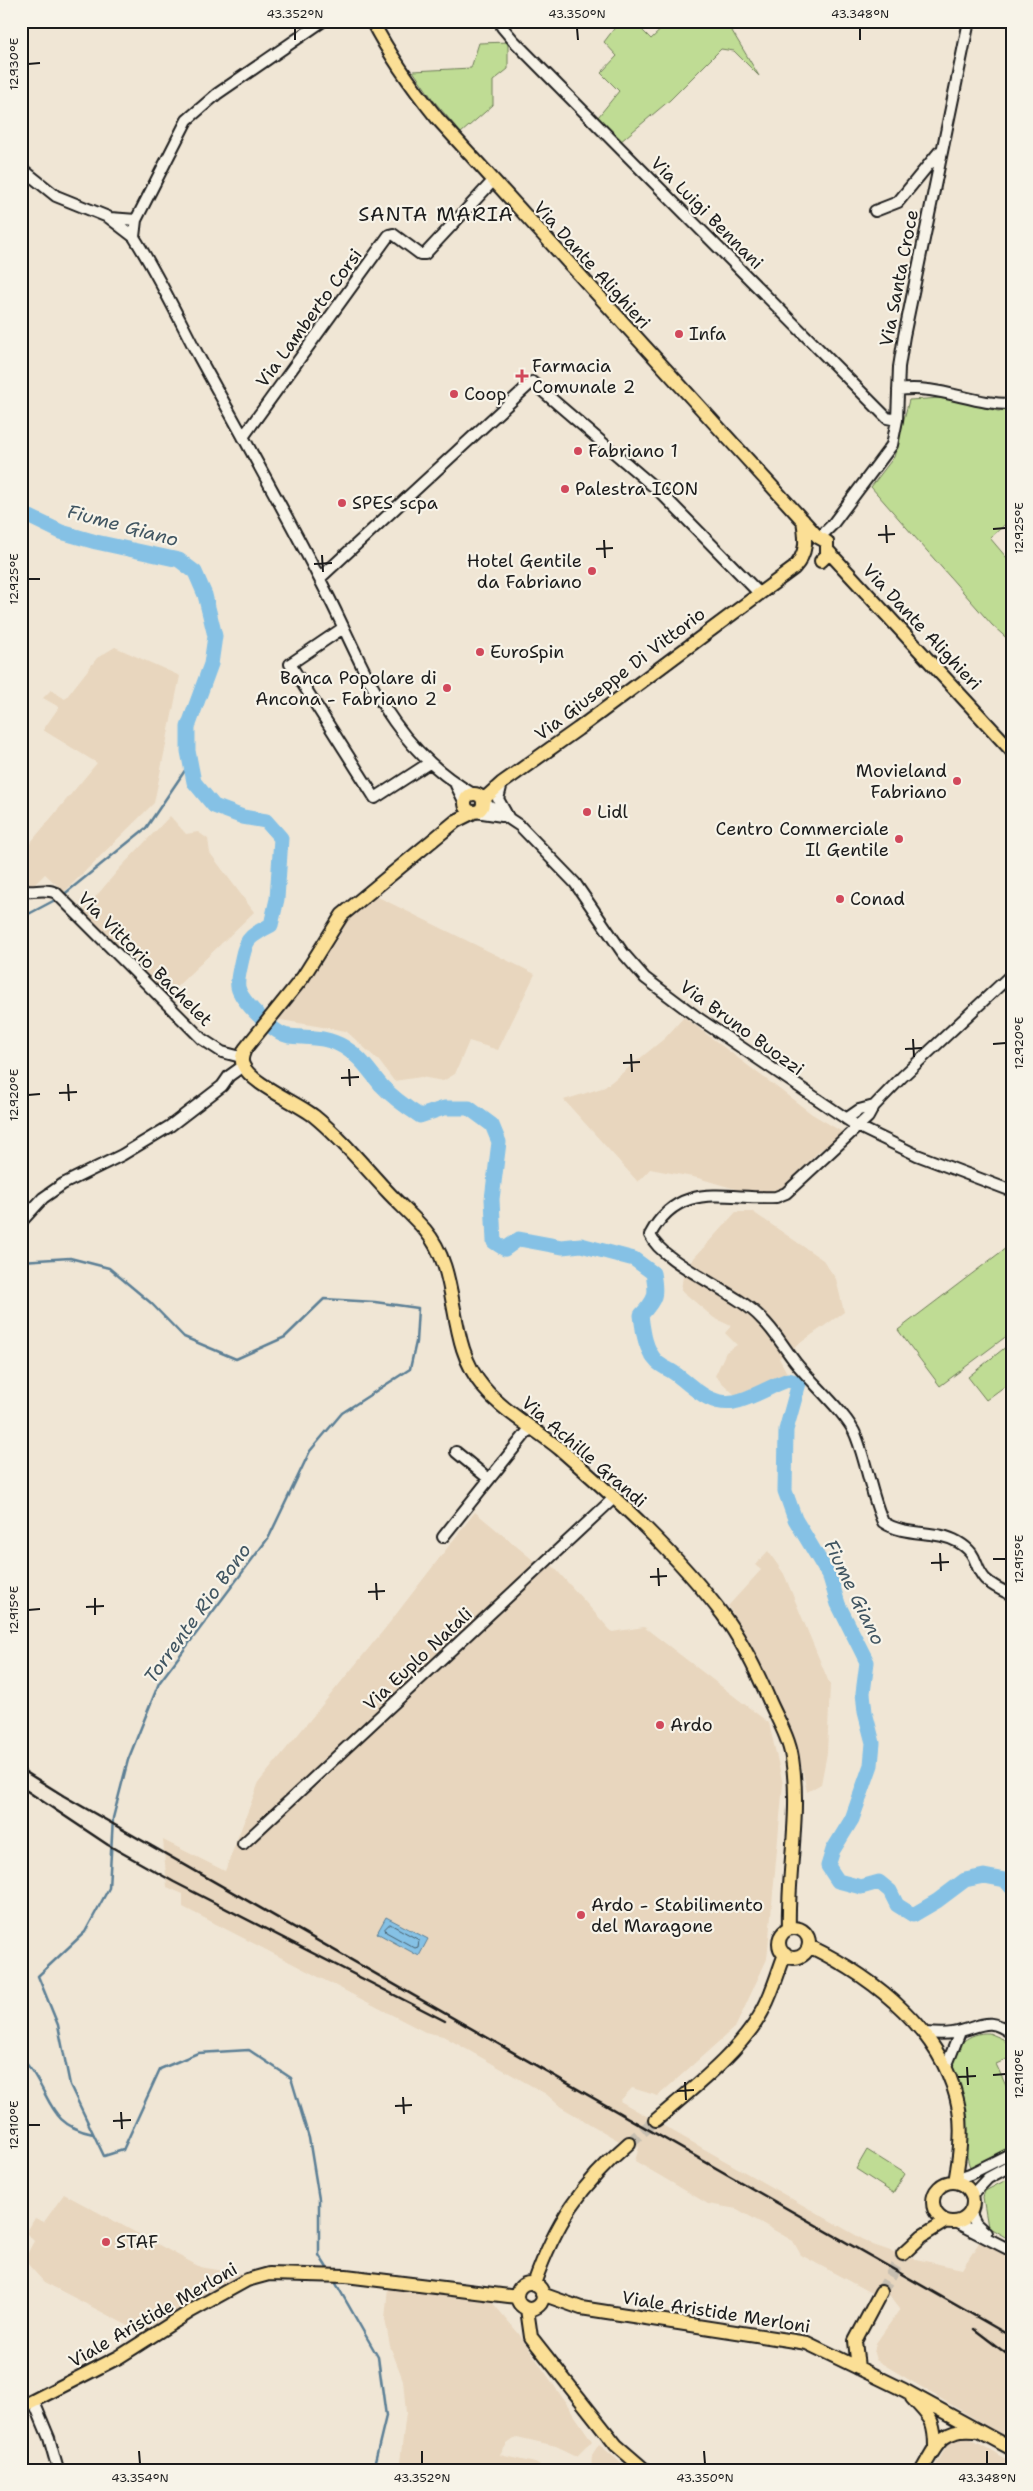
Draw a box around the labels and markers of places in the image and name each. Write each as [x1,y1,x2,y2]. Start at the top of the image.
place label: Infa [689,322,726,346]
marker: Infa [673,328,685,340]
place label: Farmacia Comunale 2 [532,354,635,399]
marker: Farmacia Comunale 2 [516,370,528,382]
place label: Coop [464,382,507,406]
marker: Coop [448,388,460,400]
place label: Fabriano 1 [588,439,678,463]
marker: Fabriano 1 [572,445,584,457]
place label: Palestra ICON [575,477,698,501]
marker: Palestra ICON [559,483,571,495]
place label: SPES scpa [352,491,438,515]
marker: SPES scpa [336,497,348,509]
place label: Hotel Gentile da Fabriano [467,549,582,594]
marker: Hotel Gentile da Fabriano [586,565,598,577]
place label: EuroSpin [490,640,564,664]
marker: EuroSpin [474,646,486,658]
place label: Banca Popolare di Ancona - Fabriano 2 [255,666,437,711]
marker: Banca Popolare di Ancona - Fabriano 2 [441,682,453,694]
place label: Movieland Fabriano [856,759,947,804]
marker: Movieland Fabriano [951,775,963,787]
place label: Lidl [597,800,629,824]
marker: Lidl [581,806,593,818]
place label: Centro Commerciale Il Gentile [716,817,889,862]
marker: Centro Commerciale Il Gentile [893,833,905,845]
place label: Conad [850,887,905,911]
marker: Conad [834,893,846,905]
place label: Ardo [670,1713,713,1737]
marker: Ardo [654,1719,666,1731]
place label: Ardo - Stabilimento del Maragone [591,1893,763,1938]
marker: Ardo - Stabilimento del Maragone [575,1909,587,1921]
place label: STAF [116,2230,158,2254]
marker: STAF [100,2236,112,2248]

